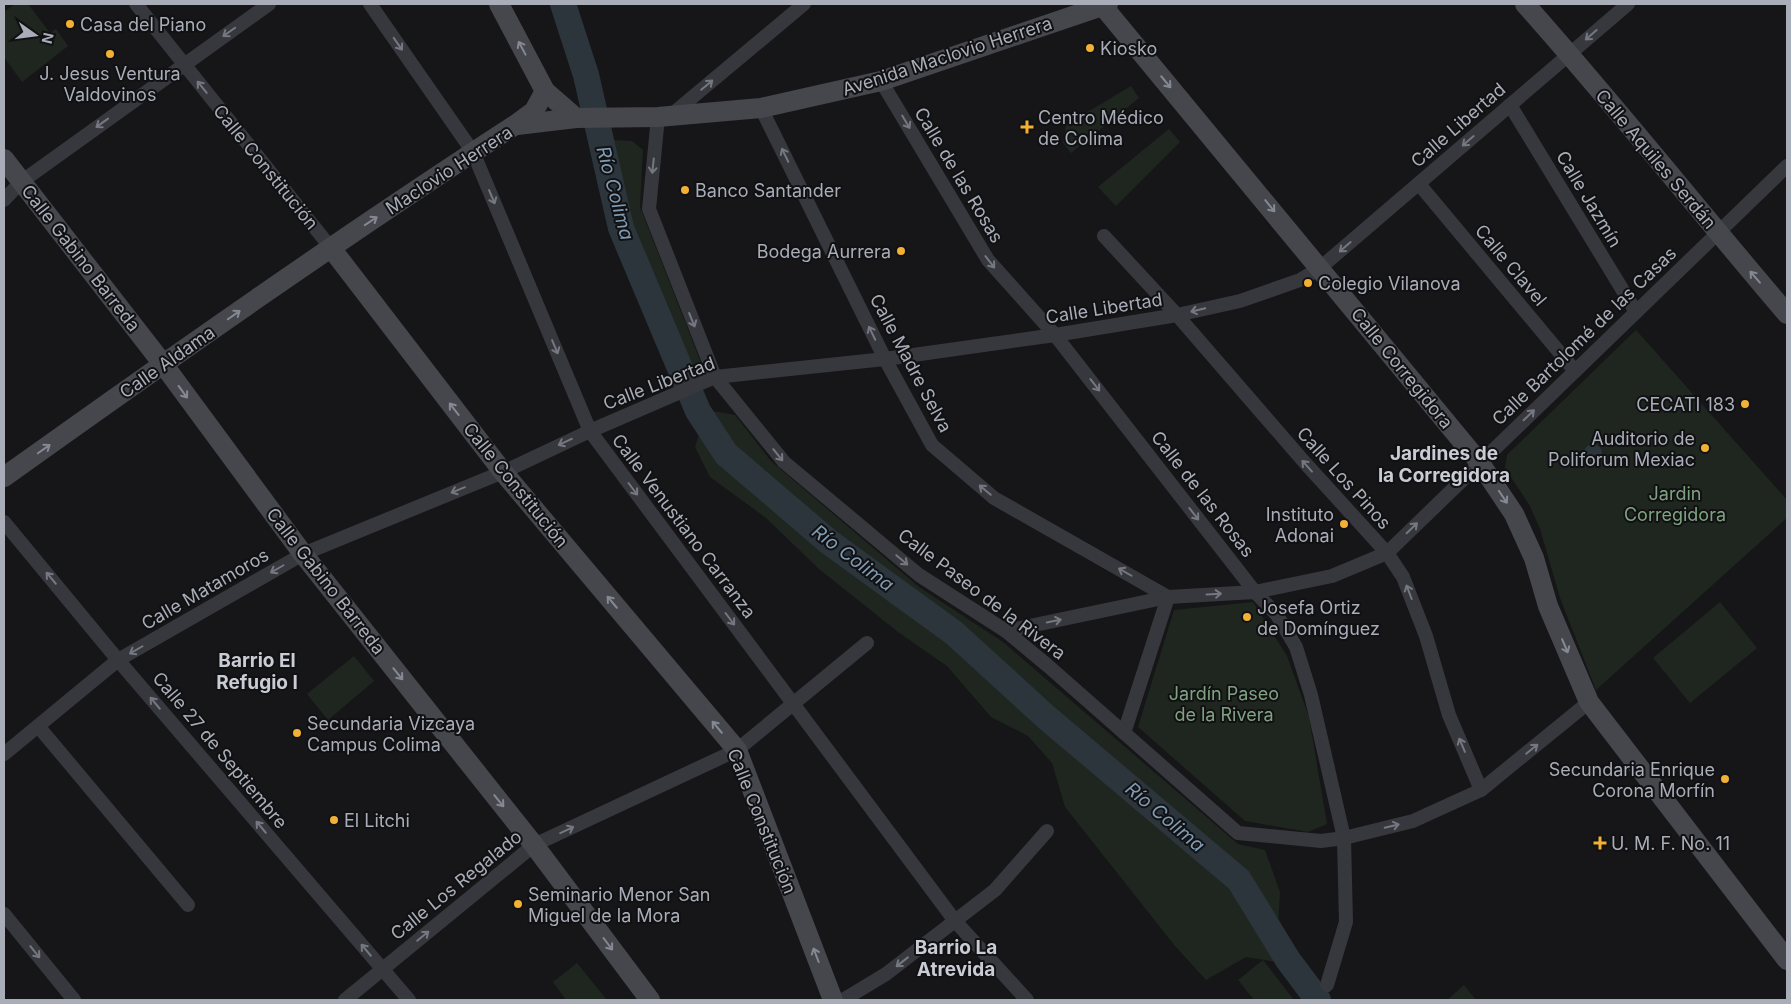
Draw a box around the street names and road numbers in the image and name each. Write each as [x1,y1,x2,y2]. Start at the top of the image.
street label: Avenida Maclovio Herrera [840,12,1054,100]
street label: Calle Libertad [1407,78,1509,172]
street label: Calle Aquiles Serdán [1591,85,1721,233]
street label: Calle Constitución [209,100,323,234]
street label: Calle de las Rosas [910,103,1008,247]
street label: Maclovio Herrera [382,121,516,219]
street label: Calle Jazmín [1552,147,1626,251]
street label: Calle Gabino Barreda [17,181,145,335]
street label: Calle Clavel [1471,220,1551,310]
street label: Calle Bartolomé de las Casas [1488,243,1680,429]
street label: Calle Libertad [1044,288,1164,328]
street label: Calle Madre Selva [866,290,956,436]
street label: Calle Corregidora [1347,303,1457,433]
street label: Calle Aldama [115,321,219,403]
street label: Calle Libertad [600,352,718,414]
street label: Calle Constitución [459,418,573,552]
street label: Calle Los Pinos [1293,423,1395,533]
street label: Calle de las Rosas [1147,427,1259,561]
street label: Calle Venustiano Carranza [608,430,760,622]
street label: Calle Gabino Barreda [262,504,390,658]
street label: Calle Paseo de la Rivera [894,524,1070,664]
street label: Calle Matamoros [138,544,272,634]
street label: Calle 27 de Septiembre [148,667,292,833]
street label: Calle Constitución [723,745,801,897]
street label: Calle Los Regalado [386,826,526,944]

